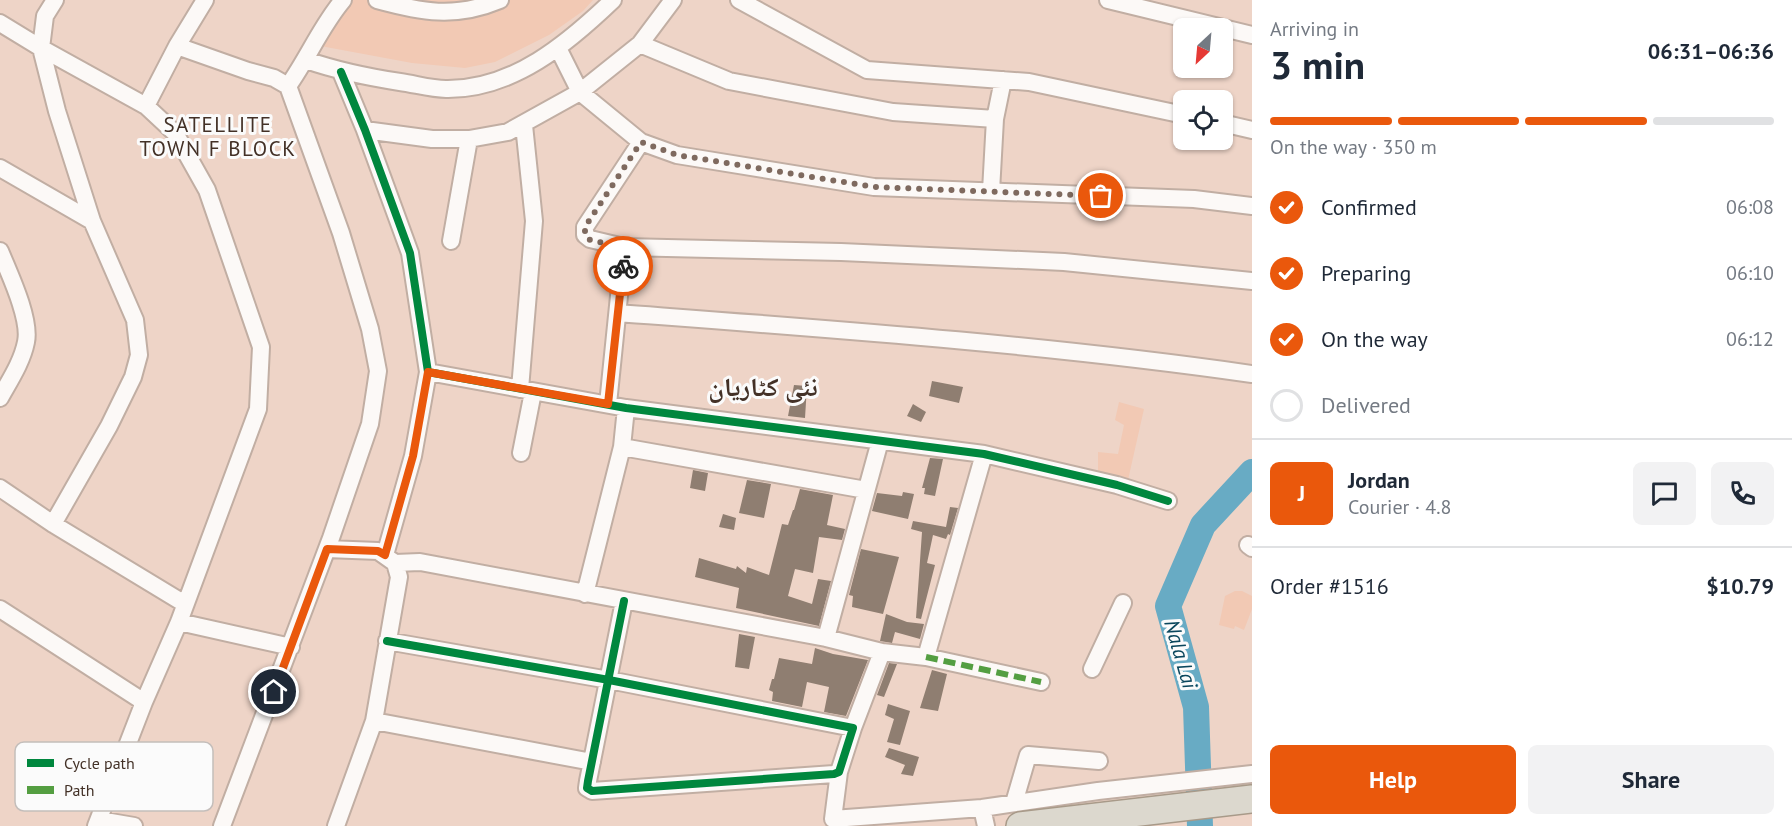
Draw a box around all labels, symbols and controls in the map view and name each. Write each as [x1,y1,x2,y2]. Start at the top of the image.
text: Arriving in [1270,16,1359,42]
north arrow [1173,18,1233,78]
map controls [1173,18,1233,150]
text: 06:31–06:36 [1648,37,1774,65]
text: 3 min [1270,39,1365,90]
button: locate [1173,90,1233,150]
district label: SATELLITE TOWN F BLOCK [139,111,297,162]
text: On the way · 350 m [1270,134,1437,160]
pin [1075,170,1126,221]
icon: bag [1084,179,1117,212]
icon: check [1270,191,1303,224]
text: Confirmed [1321,193,1417,221]
text: 06:08 [1726,194,1774,220]
courier [593,236,653,296]
icon: bike [607,250,640,283]
icon: check [1270,257,1303,290]
text: Preparing [1321,259,1411,287]
text: 06:10 [1726,260,1774,286]
icon: check [1270,323,1303,356]
text: On the way [1321,325,1428,353]
text: 06:12 [1726,326,1774,352]
district label: نئی کٹاریان [708,370,818,403]
text: Delivered [1321,391,1411,419]
button: chat [1633,462,1696,525]
button: phone [1711,462,1774,525]
text: Jordan [1348,466,1410,494]
text: J [1298,479,1305,507]
text: Courier · 4.8 [1348,494,1451,520]
text: Order #1516 [1270,572,1389,600]
text: $10.79 [1706,572,1774,600]
water label: Nala Lai [1158,616,1204,692]
pin [248,666,299,717]
icon: home [257,675,290,708]
legend [15,742,213,811]
button: Help [1270,745,1516,814]
button: Share [1528,745,1774,814]
text: Cycle path [64,753,135,773]
text: Path [64,780,95,800]

